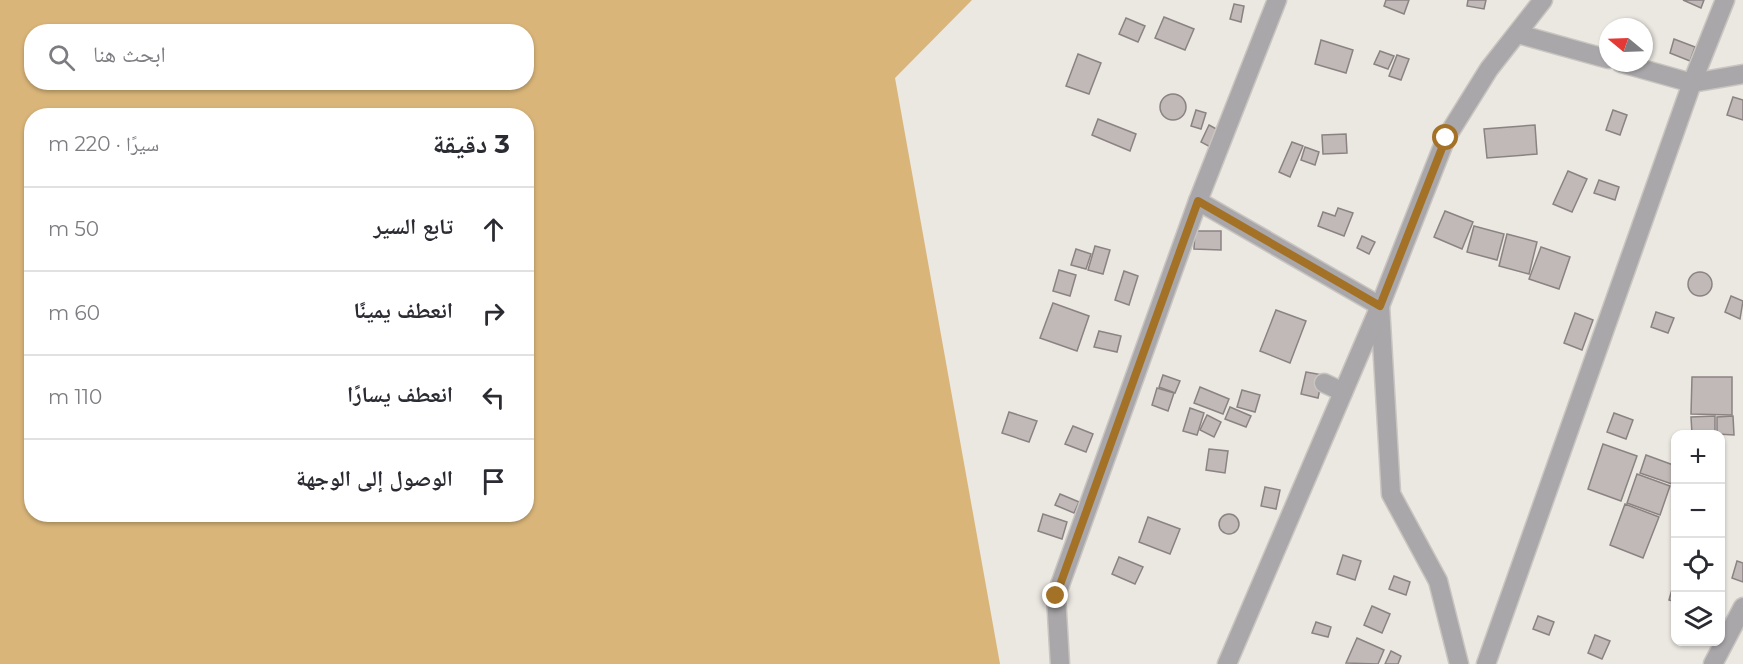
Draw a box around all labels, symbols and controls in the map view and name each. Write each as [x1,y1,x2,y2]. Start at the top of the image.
north arrow [1599,18,1653,72]
search box [24,24,534,90]
icon: search [45,41,78,74]
text: ابحث هنا [93,41,166,68]
route start [1432,124,1458,150]
text: 3 دقيقة [433,128,510,160]
text: سيرًا · 220 m [48,132,159,156]
text: تابع السير [373,213,453,240]
icon: ahead [477,213,510,246]
text: 50 m [48,217,99,241]
text: انعطف يمينًا [353,297,453,324]
icon: right [477,297,510,330]
text: 60 m [48,301,100,325]
text: انعطف يسارًا [347,381,453,408]
icon: left [477,381,510,414]
text: 110 m [48,385,102,409]
map controls [1671,430,1725,646]
button: + [1671,430,1725,484]
text: الوصول إلى الوجهة [296,465,453,492]
icon: arrive [477,465,510,498]
button: − [1671,484,1725,538]
button: locate [1671,538,1725,592]
route end [1042,582,1068,608]
button: layers [1671,592,1725,646]

